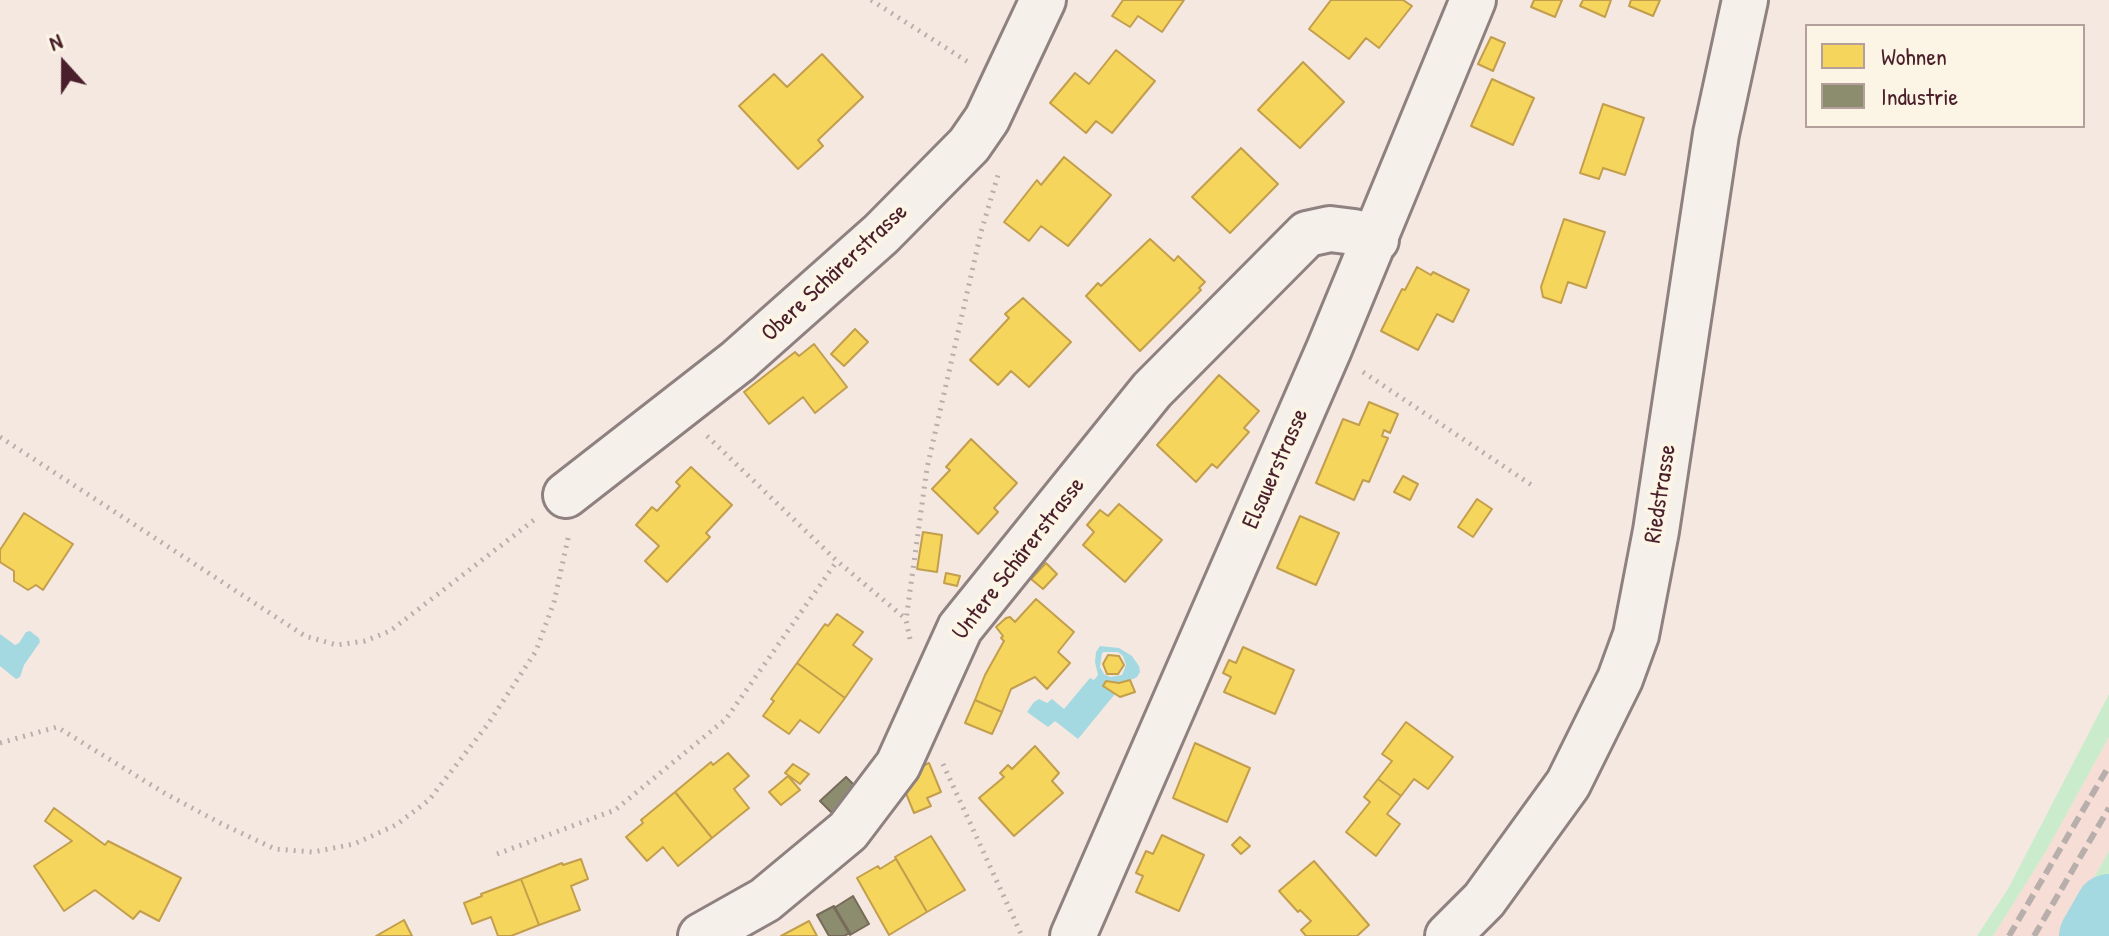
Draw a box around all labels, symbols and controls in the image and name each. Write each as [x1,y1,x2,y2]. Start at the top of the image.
north arrow [24,24,104,104]
legend [1805,24,2085,128]
text: N [45,25,66,58]
text: Wohnen [1881,40,1947,72]
text: Industrie [1881,80,1958,112]
street label: Obere Schärerstrasse [756,198,914,348]
street label: Elsauerstrasse [1237,405,1315,533]
street label: Riedstrasse [1639,443,1683,545]
street label: Untere Schärerstrasse [947,472,1091,646]

